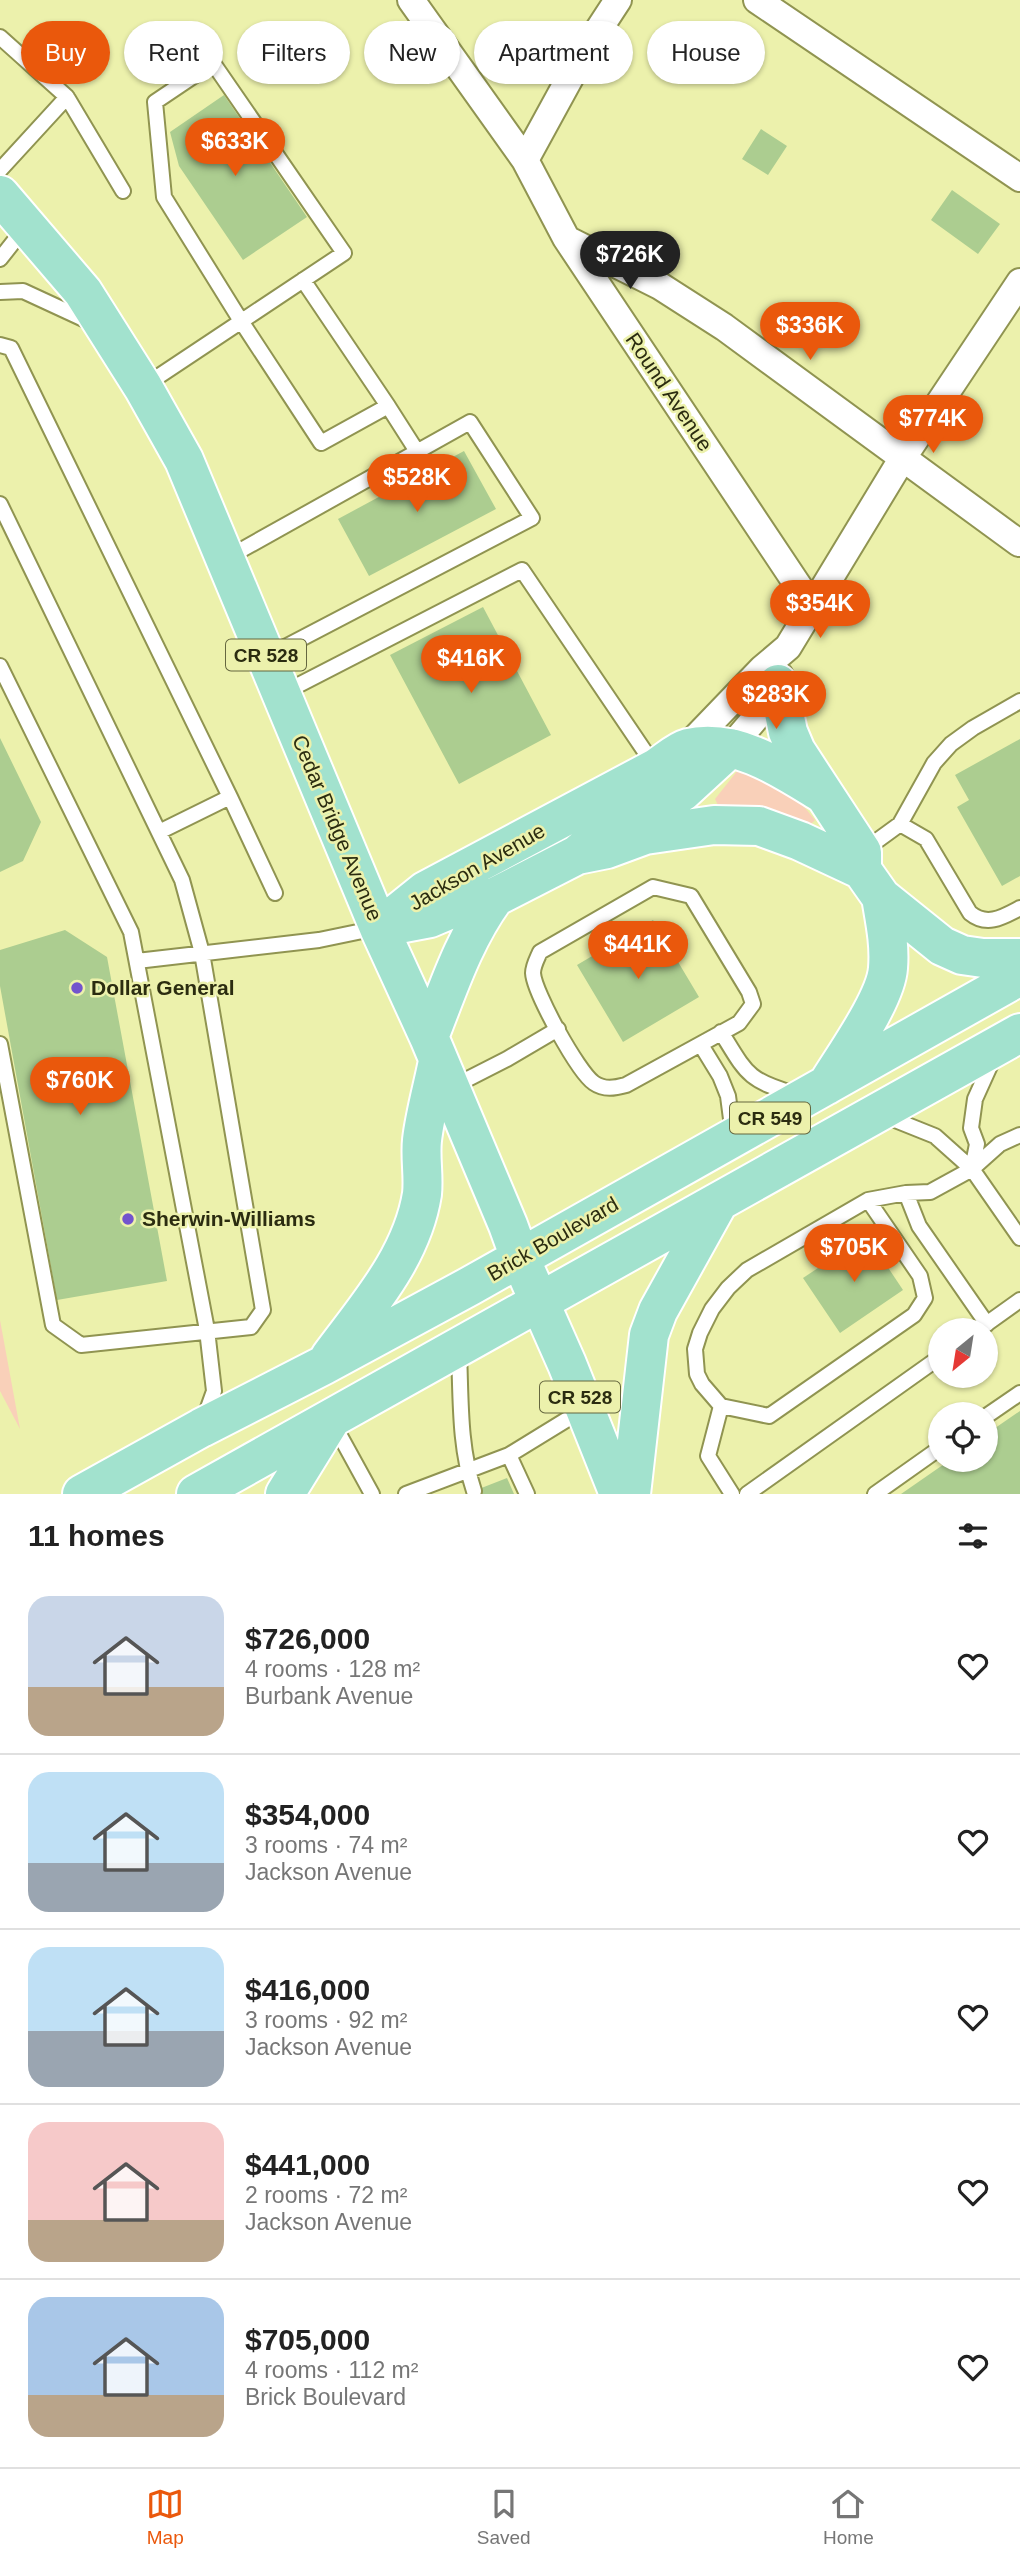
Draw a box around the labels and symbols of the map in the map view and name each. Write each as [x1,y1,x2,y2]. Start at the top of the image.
pin: $633K [186,118,284,178]
pin: $726K [581,232,679,291]
pin: $336K [761,302,859,362]
street label: Round Avenue [621,328,717,455]
pin: $774K [884,396,982,455]
pin: $528K [368,454,466,514]
pin: $354K [771,580,869,640]
pin: $416K [422,636,520,695]
road number: CR 528 [226,640,306,670]
pin: $283K [727,672,825,731]
street label: Cedar Bridge Avenue [288,732,387,924]
street label: Jackson Avenue [405,818,549,915]
pin: $441K [589,922,687,981]
place label: Dollar General [91,976,235,999]
marker: Dollar General [69,980,85,996]
pin: $760K [31,1058,129,1117]
road number: CR 549 [730,1102,810,1134]
street label: Brick Boulevard [483,1192,622,1285]
place label: Sherwin-Williams [142,1207,316,1230]
marker: Sherwin-Williams [120,1211,136,1227]
pin: $705K [805,1224,903,1284]
north arrow [928,1318,998,1388]
road number: CR 528 [540,1382,620,1413]

